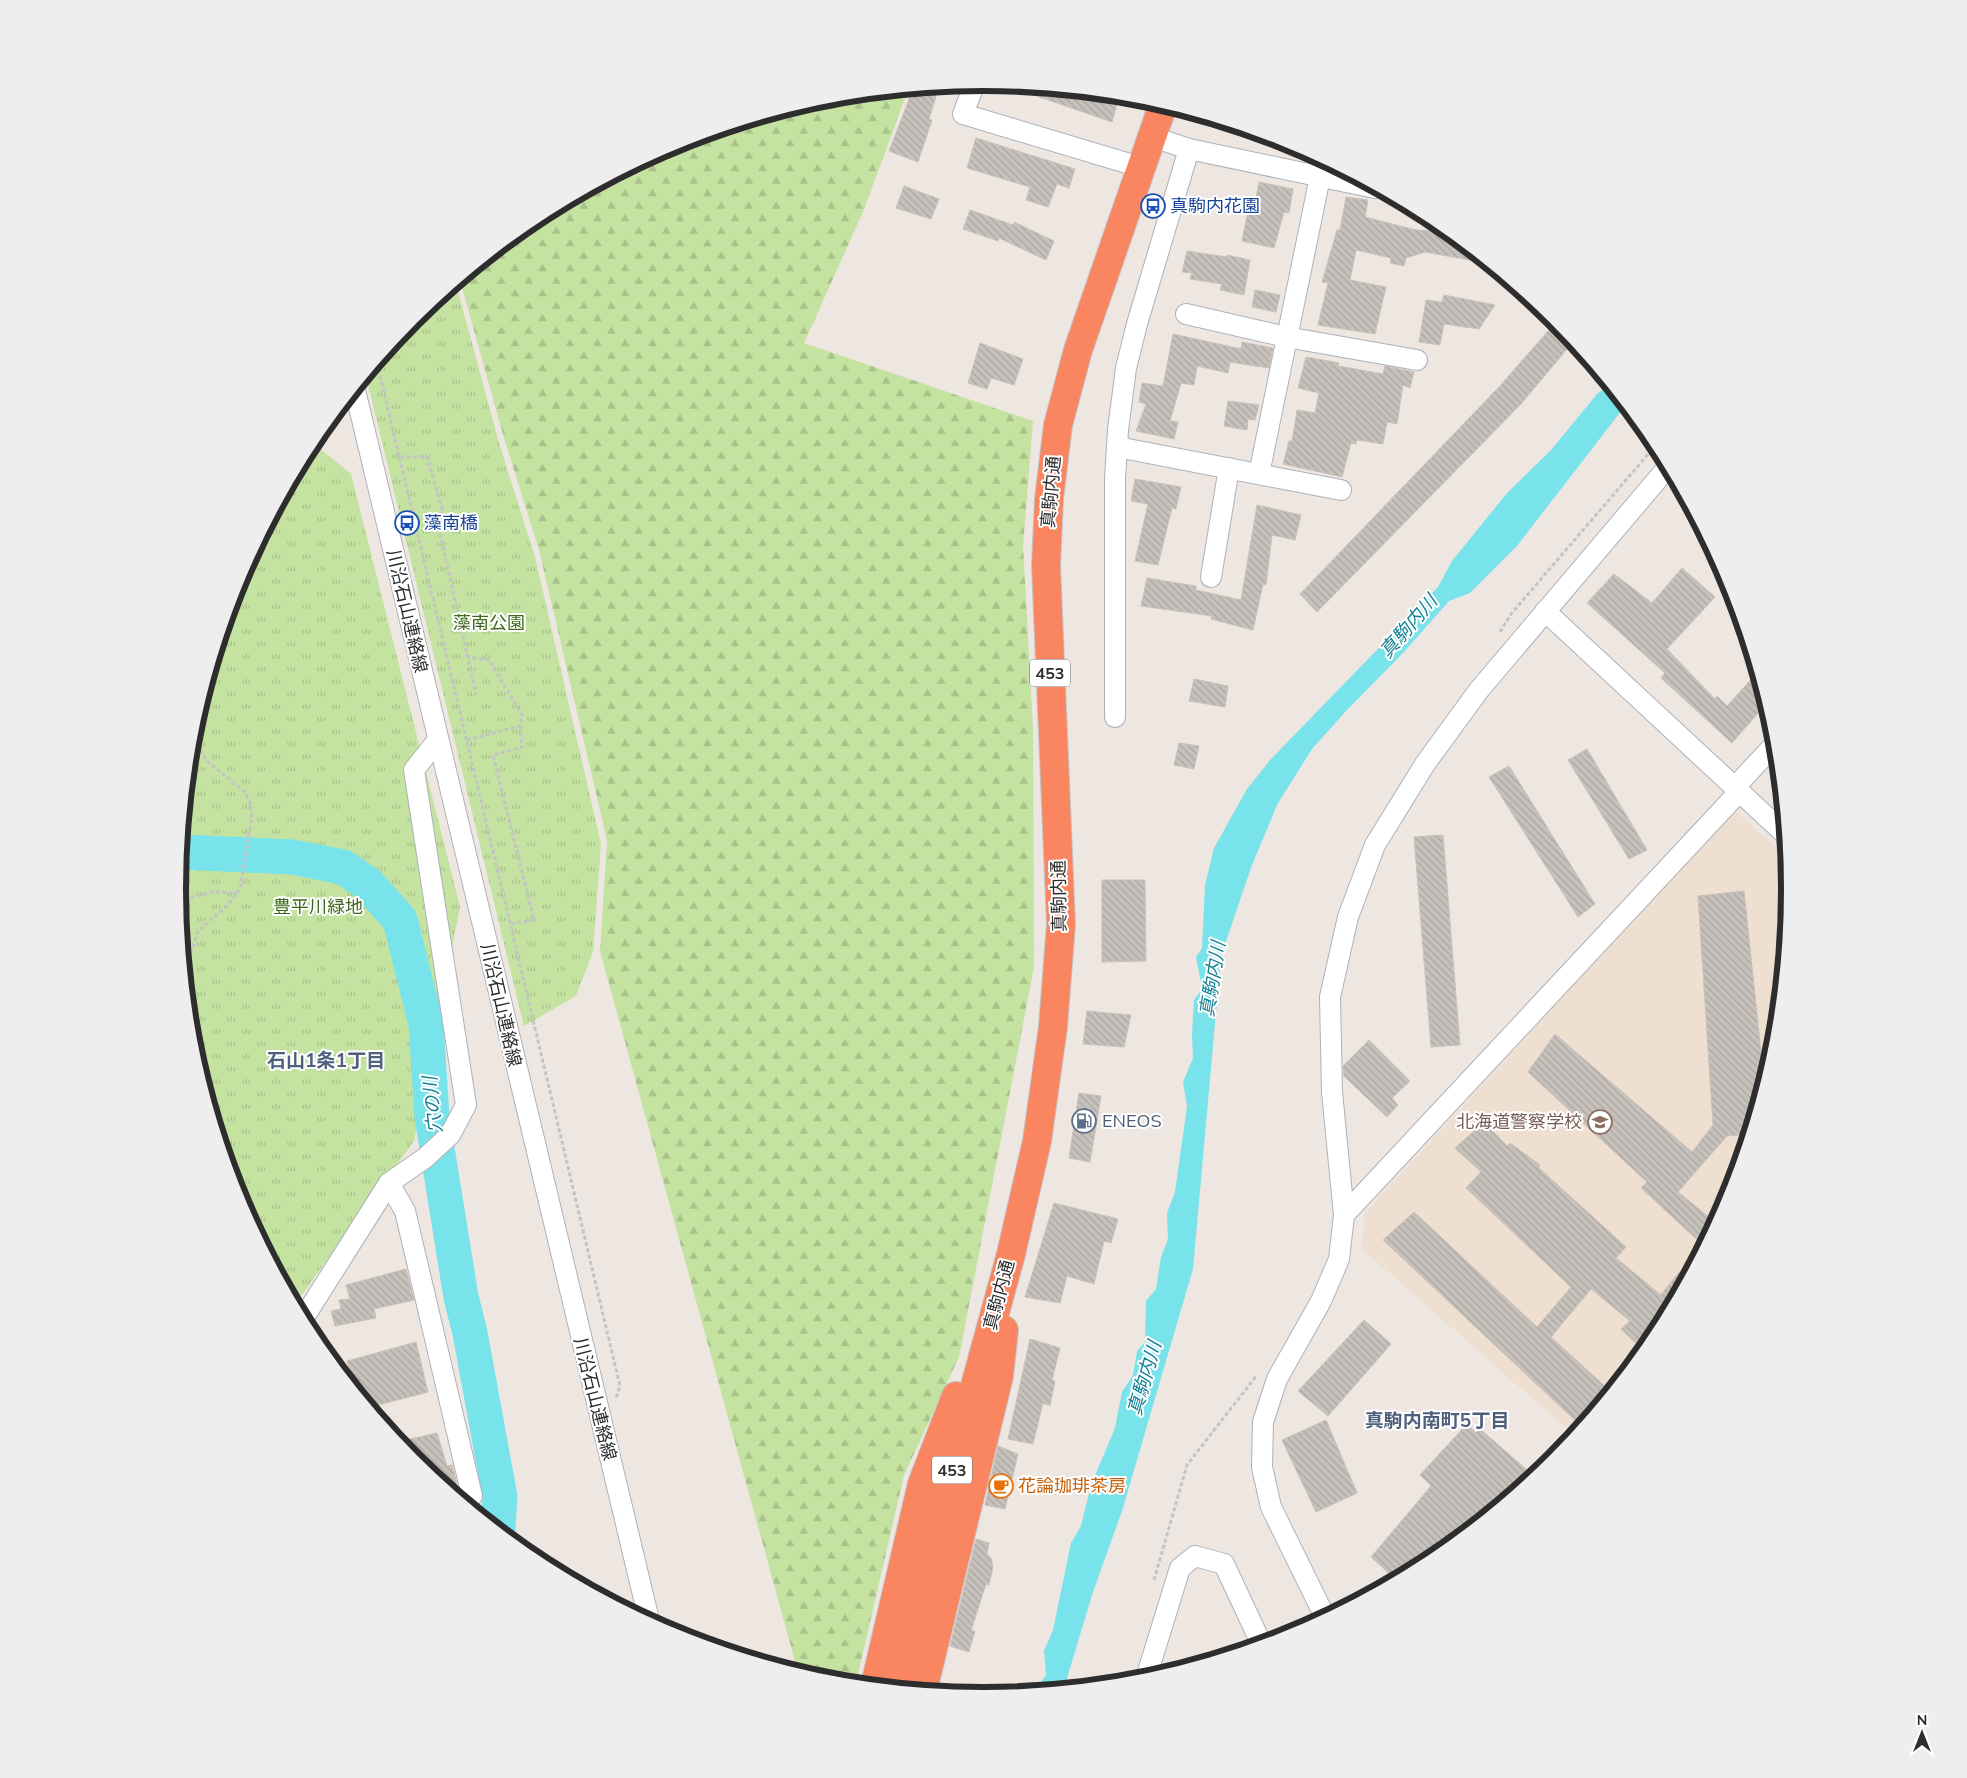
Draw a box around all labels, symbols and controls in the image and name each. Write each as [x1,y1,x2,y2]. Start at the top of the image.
bus stop icon: 真駒内花園 [1140,193,1166,219]
place label: 真駒内花園 [1170,194,1260,217]
street label: 真駒内通 [1036,455,1065,529]
bus stop icon: 藻南橋 [394,510,420,536]
place label: 藻南橋 [424,511,478,534]
street label: 川沿石山連絡線 [382,547,433,675]
water label: 真駒内川 [1374,588,1443,663]
park label: 藻南公園 [453,611,525,634]
road number: 453 [1030,660,1070,686]
street label: 真駒内通 [1046,860,1071,932]
park label: 豊平川緑地 [273,895,363,918]
water label: 真駒内川 [1194,938,1230,1018]
street label: 川沿石山連絡線 [476,941,527,1069]
district label: 石山1条1丁目 [267,1048,385,1072]
water label: 穴の川 [417,1073,447,1135]
fuel station icon: ENEOS [1071,1108,1097,1134]
place label: ENEOS [1102,1109,1162,1132]
school or university icon: 北海道警察学校 [1587,1109,1613,1135]
place label: 北海道警察学校 [1456,1110,1582,1133]
street label: 真駒内通 [978,1257,1019,1333]
street label: 川沿石山連絡線 [569,1335,622,1463]
water label: 真駒内川 [1122,1336,1167,1418]
district label: 真駒内南町5丁目 [1365,1408,1509,1432]
road number: 453 [932,1456,972,1484]
cafe icon: 花論珈琲茶房 [988,1473,1014,1499]
place label: 花論珈琲茶房 [1018,1474,1126,1497]
north arrow [1897,1708,1947,1758]
text: N [1917,1711,1927,1729]

